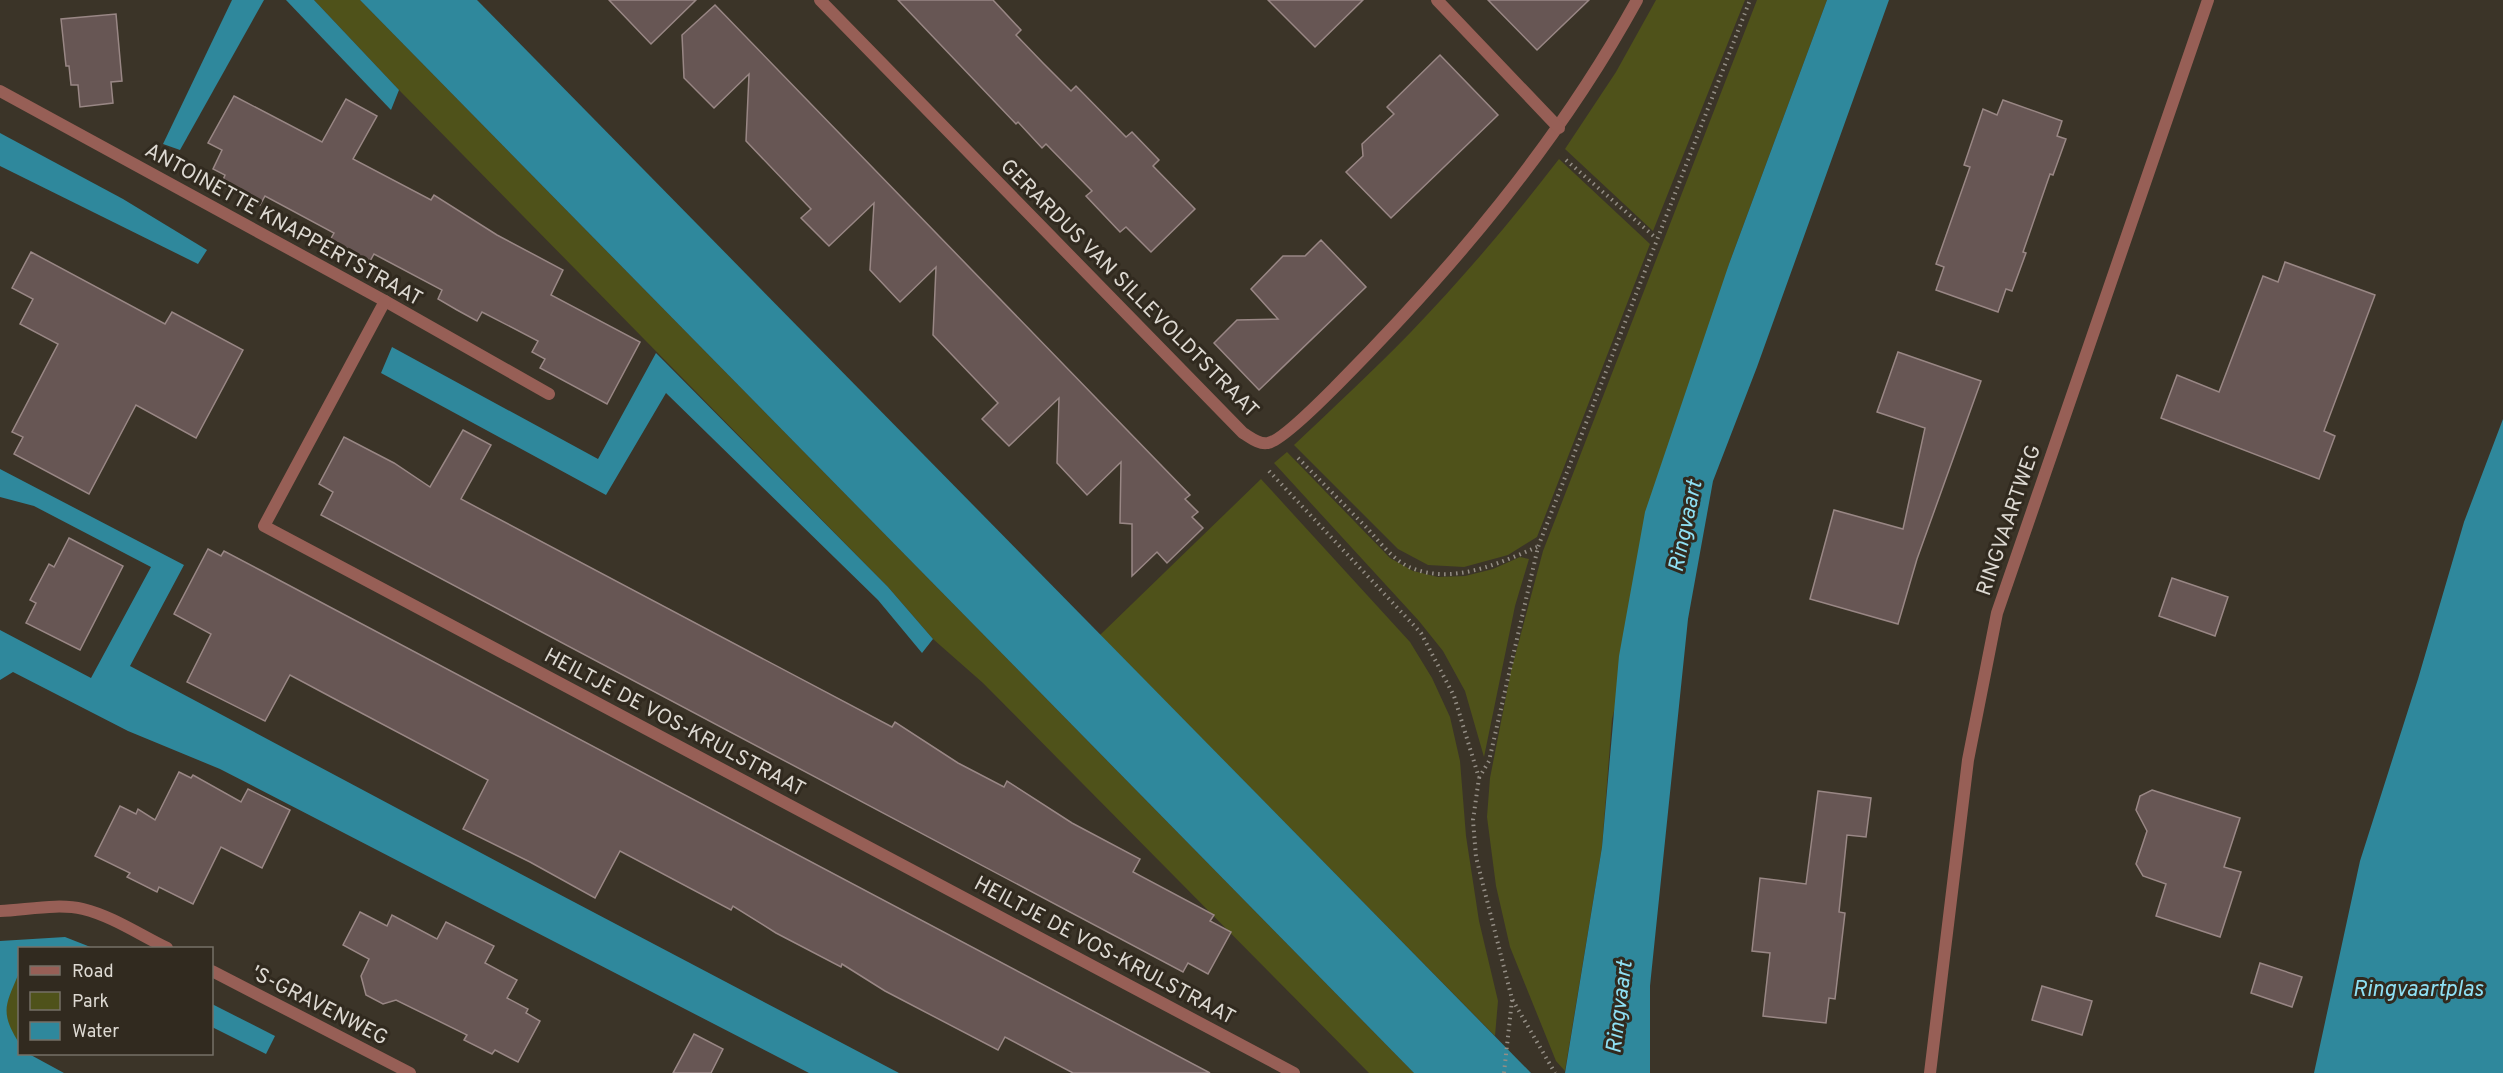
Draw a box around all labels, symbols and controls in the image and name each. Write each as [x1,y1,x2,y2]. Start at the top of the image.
street label: ANTOINETTE KNAPPERTSTRAAT [140,138,427,313]
street label: GERARDUS VAN SILLEVOLDTSTRAAT [994,154,1264,424]
street label: RINGVAARTWEG [1971,441,2048,600]
water label: Ringvaart [1664,477,1710,575]
street label: HEILTJE DE VOS-KRULSTRAAT [539,643,810,804]
street label: HEILTJE DE VOS-KRULSTRAAT [969,871,1240,1032]
legend [18,947,213,1055]
water label: Ringvaart [1601,958,1640,1055]
street label: 'S-GRAVENWEG [246,960,392,1052]
text: Road [72,961,114,984]
water label: Ringvaartplas [2352,977,2485,1004]
text: Park [72,991,109,1014]
text: Water [72,1021,119,1044]

